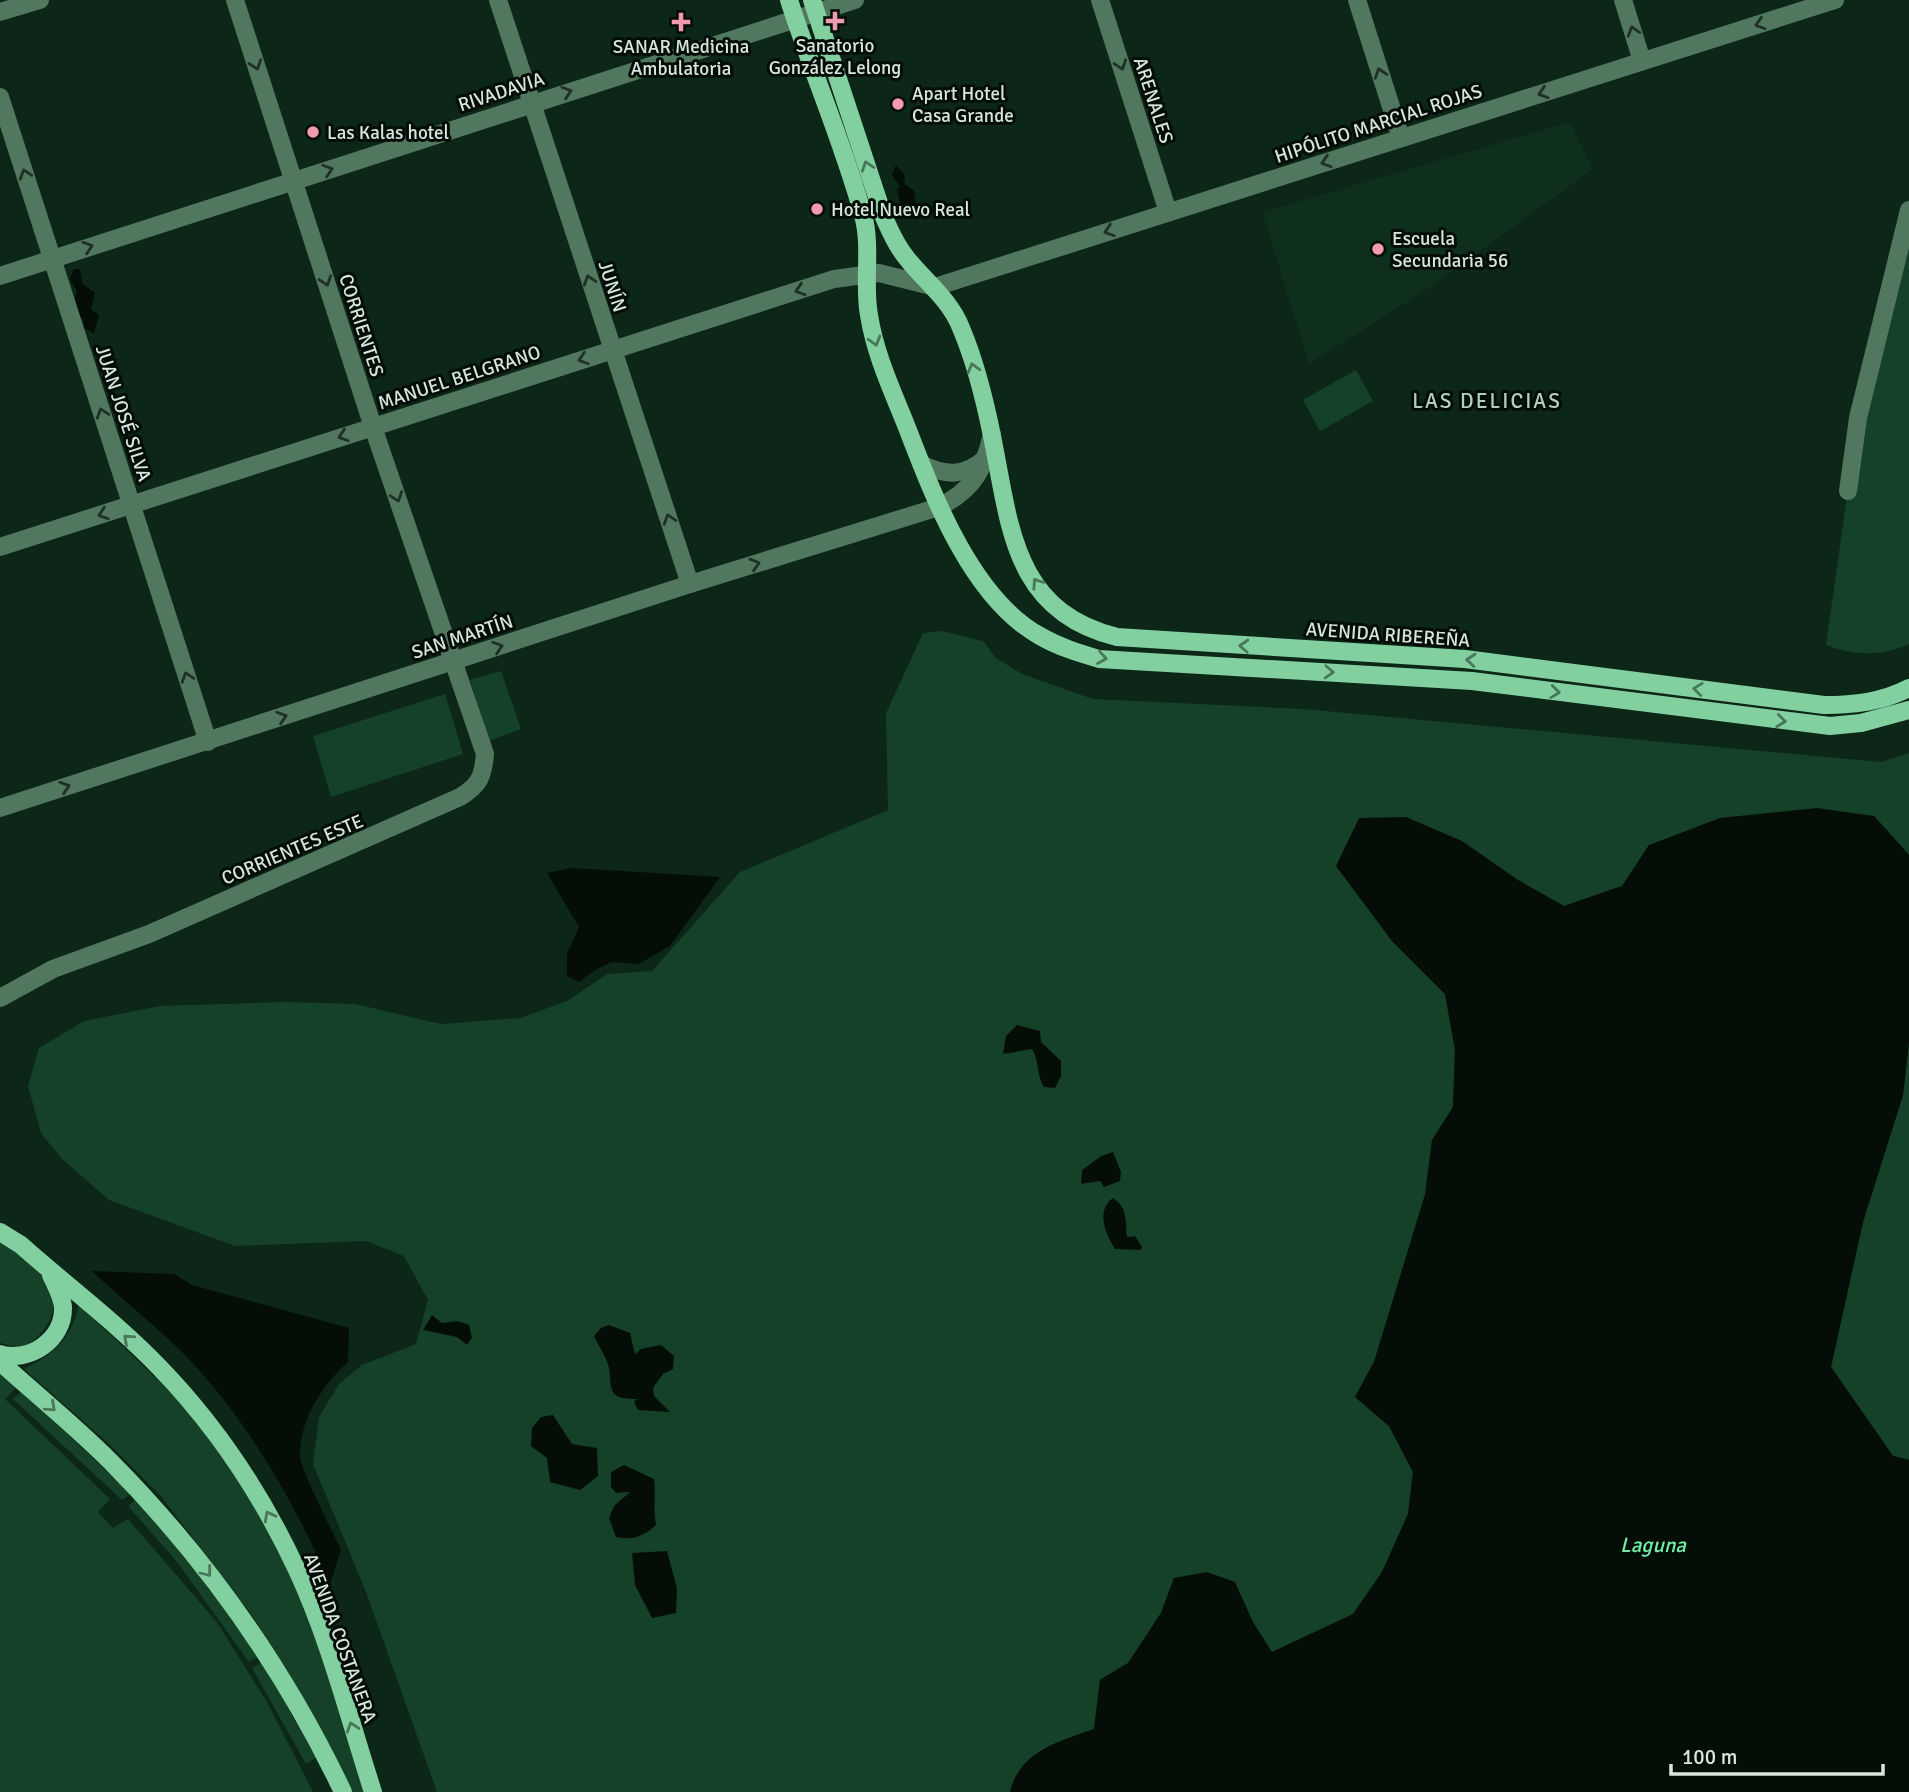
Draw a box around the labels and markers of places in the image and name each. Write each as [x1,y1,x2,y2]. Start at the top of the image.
marker: Sanatorio González Lelong [825,11,845,31]
marker: SANAR Medicina Ambulatoria [671,12,691,32]
place label: Sanatorio González Lelong [769,34,901,80]
place label: SANAR Medicina Ambulatoria [613,35,749,81]
place label: Apart Hotel Casa Grande [912,82,1014,128]
marker: Apart Hotel Casa Grande [890,96,906,112]
place label: Las Kalas hotel [327,121,449,145]
marker: Las Kalas hotel [305,124,321,140]
place label: Hotel Nuevo Real [831,198,970,222]
marker: Hotel Nuevo Real [809,201,825,217]
place label: Escuela Secundaria 56 [1392,227,1508,273]
marker: Escuela Secundaria 56 [1370,241,1386,257]

